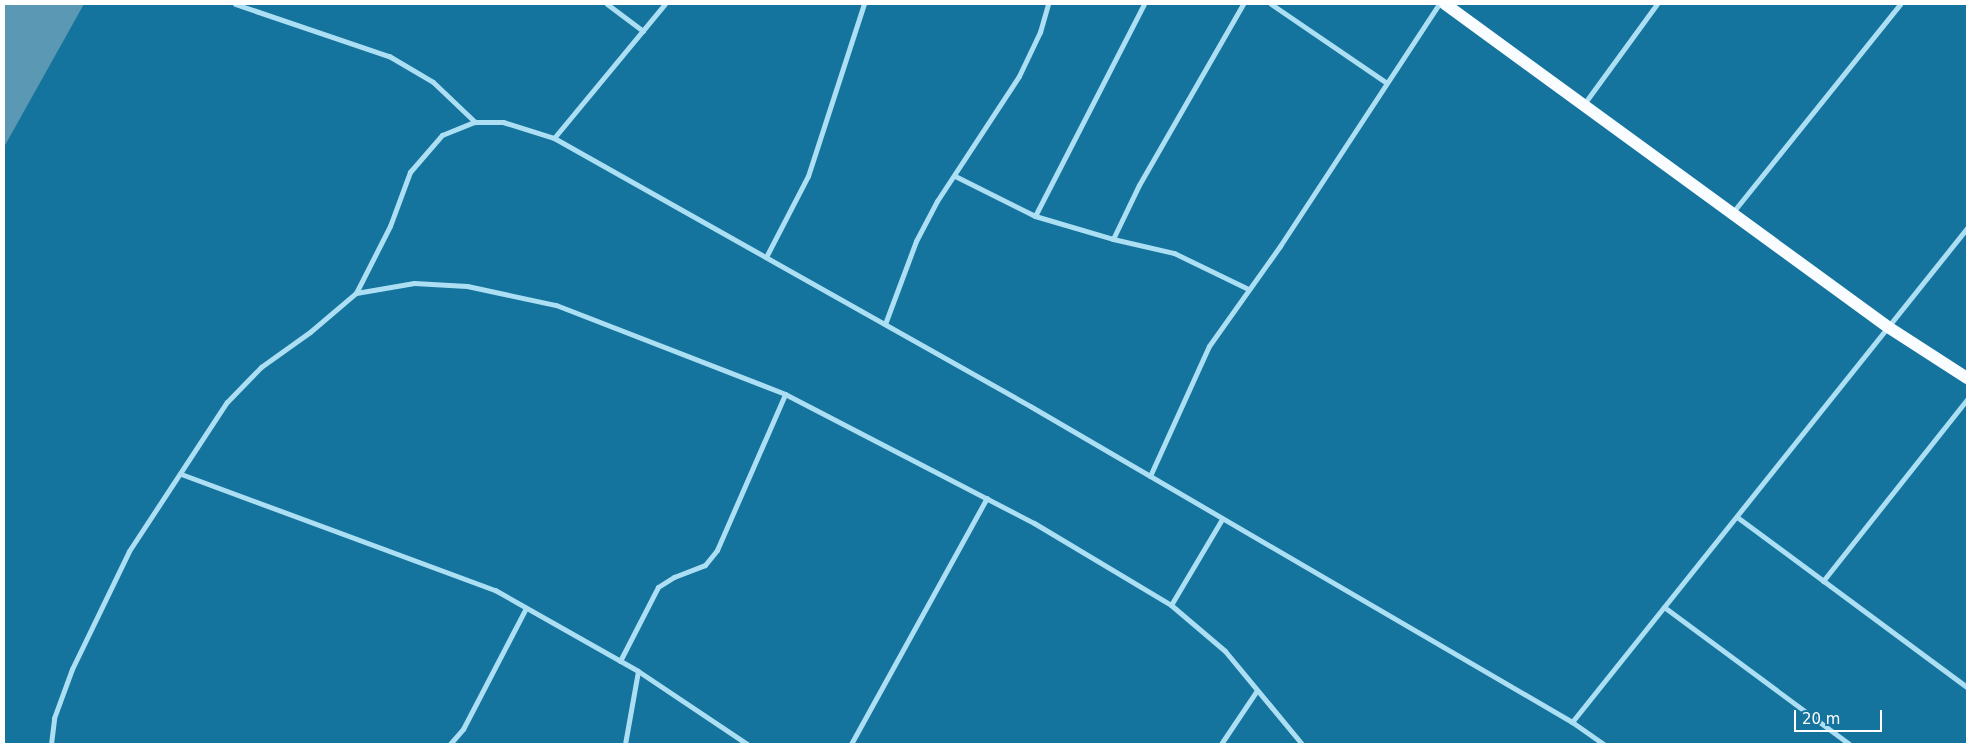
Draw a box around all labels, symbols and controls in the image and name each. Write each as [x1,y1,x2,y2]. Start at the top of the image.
scale bar [1796,700,1884,732]
text: 20 m [1802,710,1840,728]

